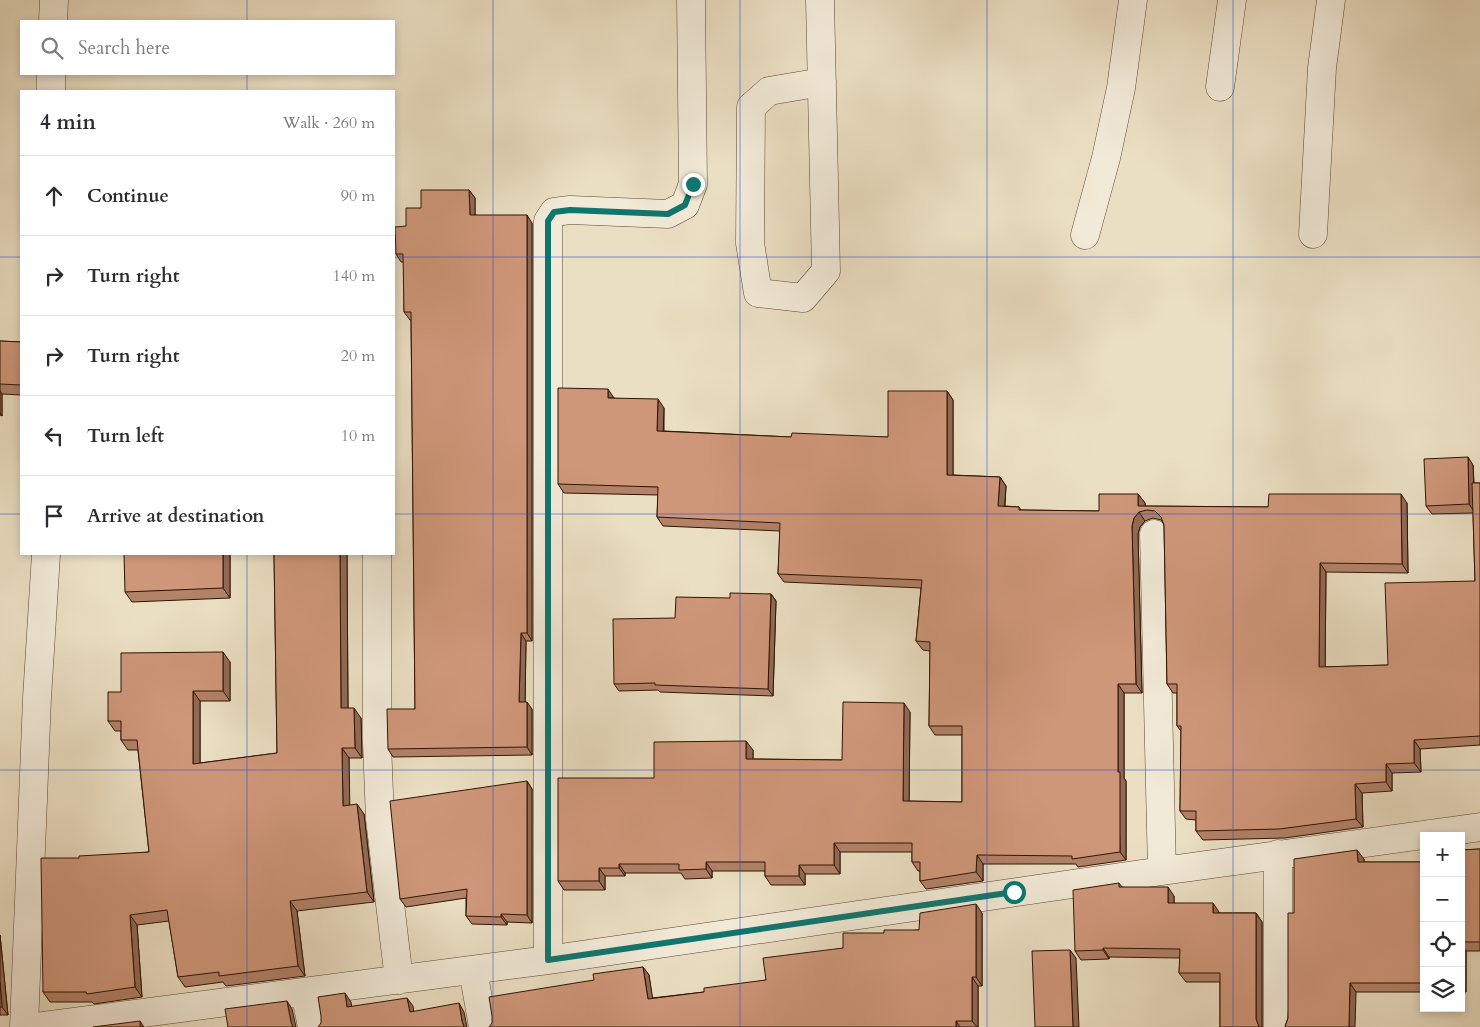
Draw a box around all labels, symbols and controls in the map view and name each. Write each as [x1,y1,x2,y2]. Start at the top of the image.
search box [20,20,395,75]
icon: search [38,34,66,62]
text: Search here [78,35,170,61]
text: 4 min [40,108,96,137]
text: Walk · 260 m [283,112,375,134]
route end [682,173,705,196]
icon: ahead [40,182,68,210]
text: Continue [87,183,169,209]
text: 90 m [341,185,375,207]
icon: right [40,262,68,290]
text: Turn right [87,263,179,289]
text: 140 m [333,265,375,287]
icon: right [40,342,68,370]
text: Turn right [87,343,179,369]
text: 20 m [341,345,375,367]
icon: left [40,422,68,450]
text: Turn left [87,423,164,449]
text: 10 m [341,425,375,447]
icon: arrive [40,502,68,530]
text: Arrive at destination [87,503,264,529]
map controls [1420,832,1465,1012]
button: + [1420,832,1465,877]
button: − [1420,877,1465,922]
route start [1003,881,1026,904]
button: locate [1420,922,1465,967]
button: layers [1420,967,1465,1012]

